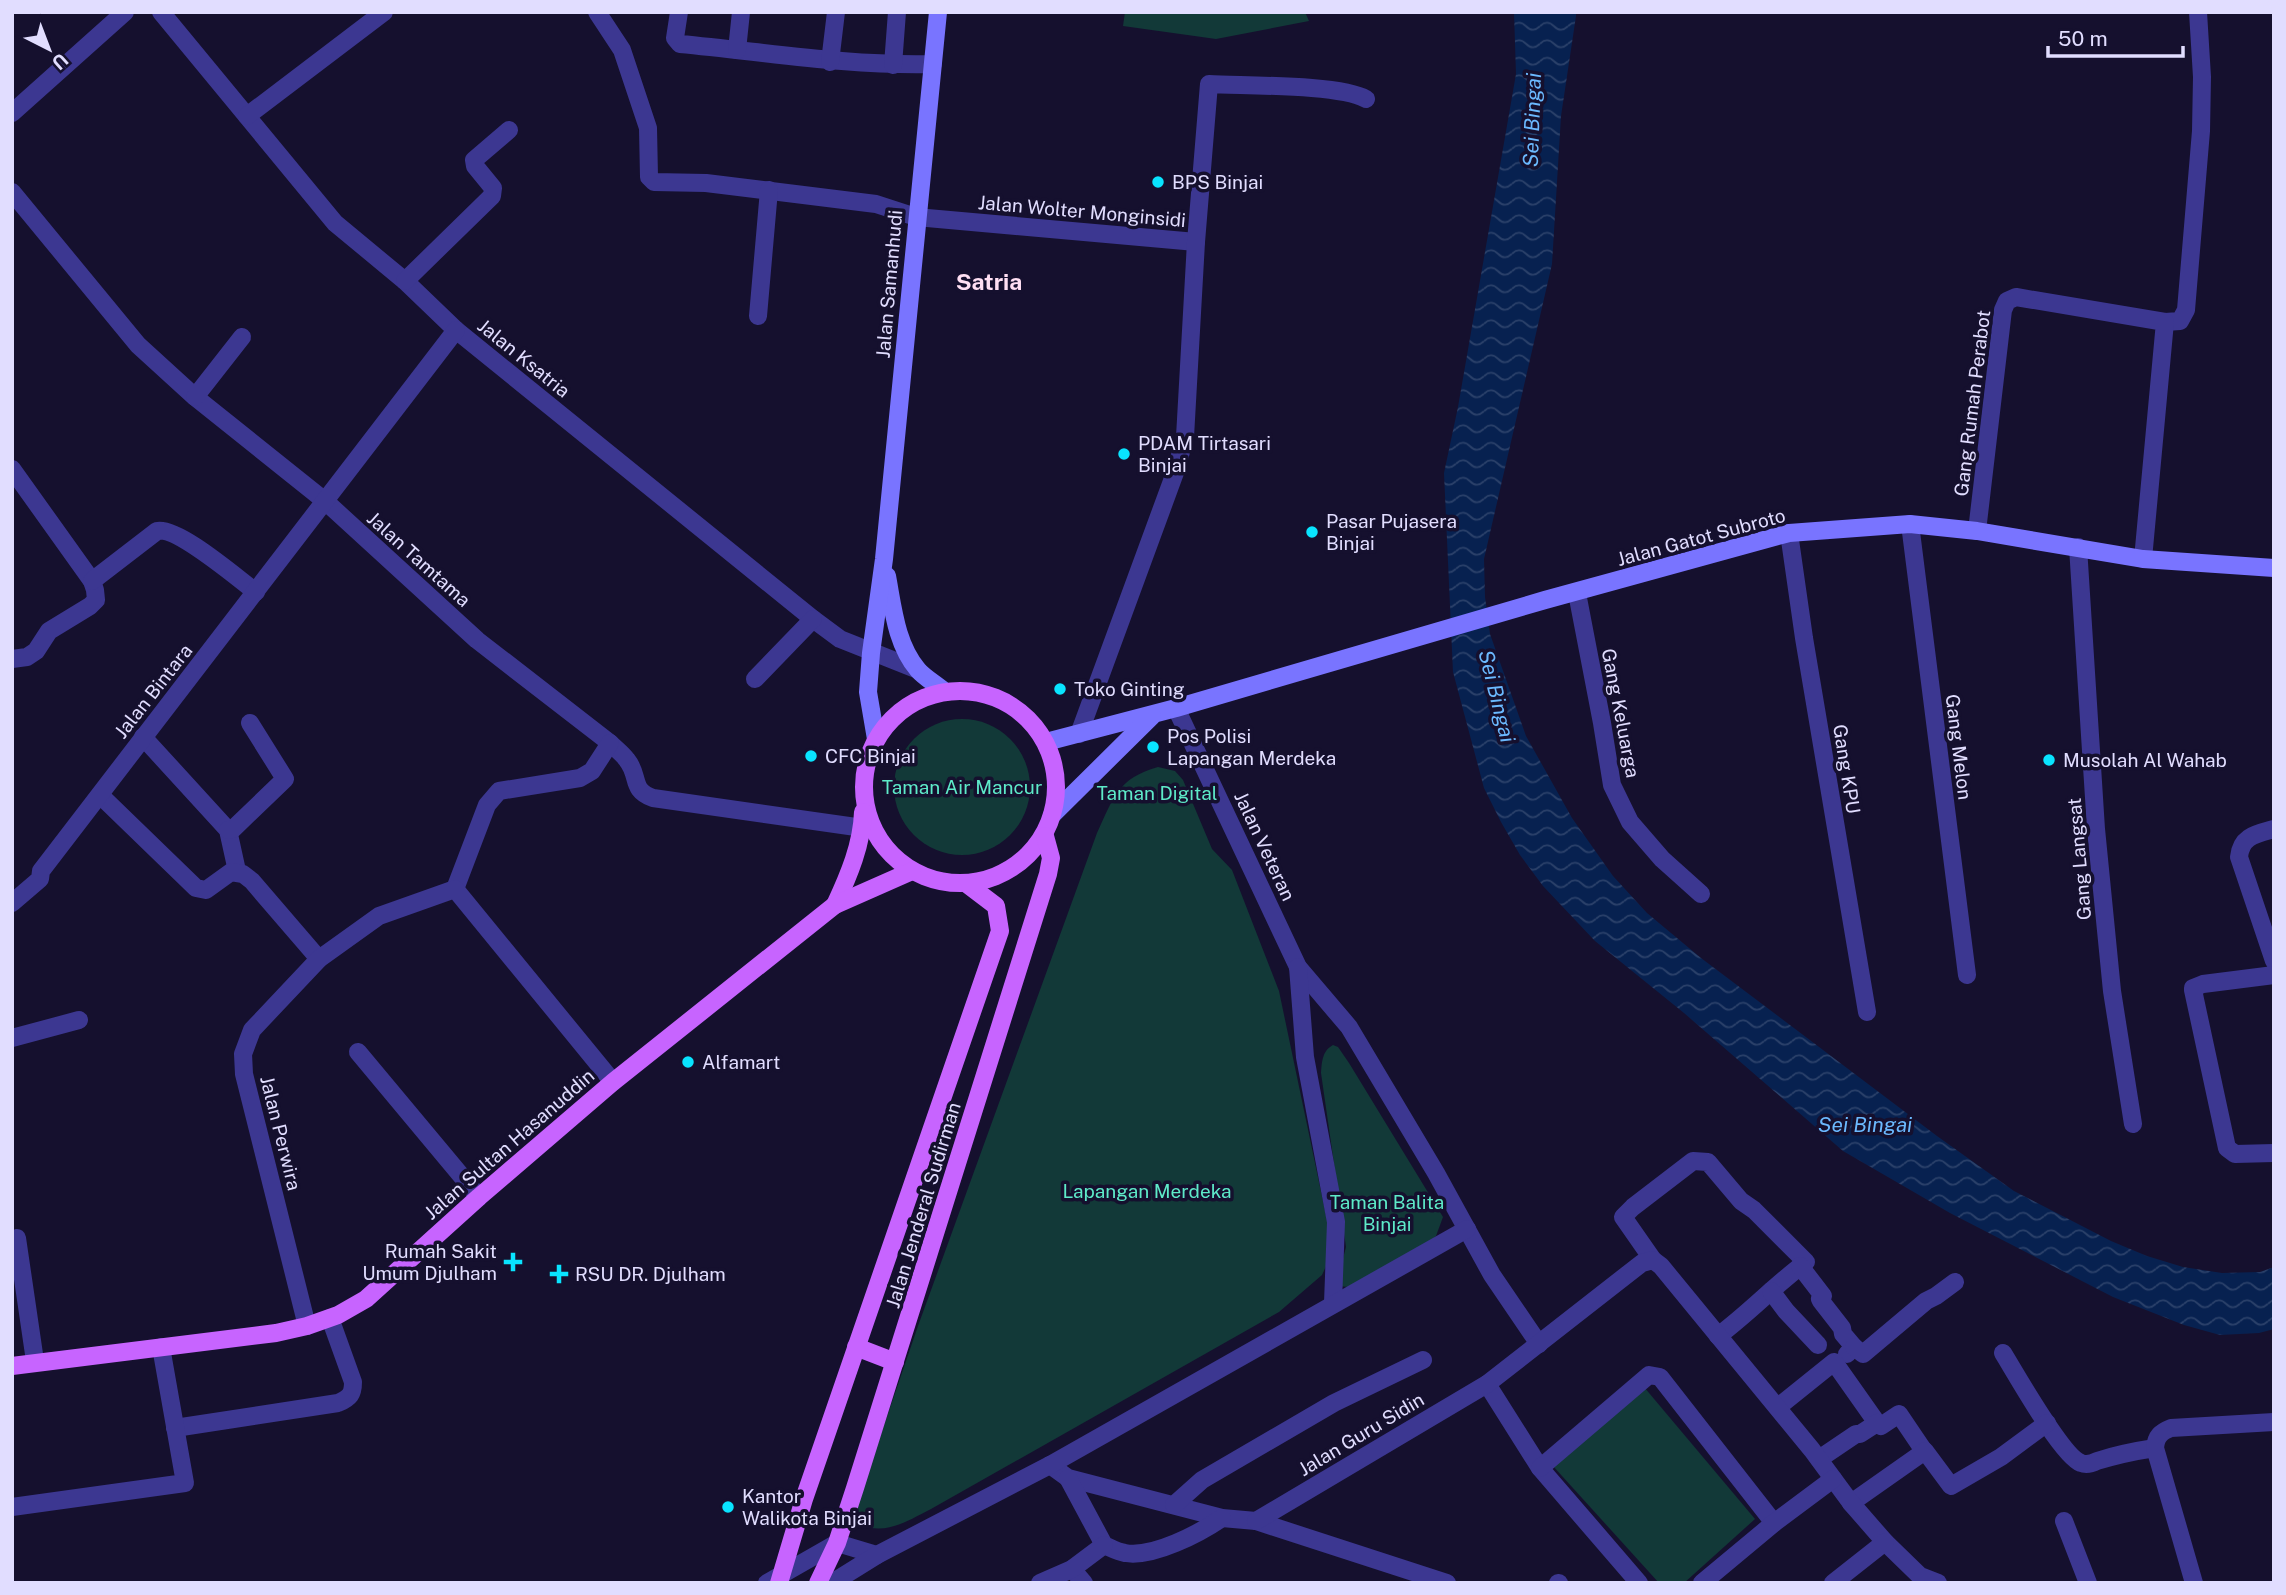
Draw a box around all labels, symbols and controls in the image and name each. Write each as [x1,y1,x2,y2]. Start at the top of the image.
north arrow [14,14,84,84]
scale bar [2048,14,2183,58]
text: 50 m [2058,26,2108,51]
text: U [48,49,73,74]
water label: Sei Bingai [1518,72,1546,168]
place label: BPS Binjai [1172,171,1263,193]
marker: BPS Binjai [1150,174,1166,190]
street label: Jalan Wolter Monginsidi [977,191,1187,231]
street label: Jalan Samanhudi [872,209,906,359]
district label: Satria [956,268,1022,295]
street label: Gang Rumah Perabot [1950,309,1994,497]
street label: Jalan Ksatria [474,314,574,402]
place label: PDAM Tirtasari Binjai [1138,432,1271,476]
marker: PDAM Tirtasari Binjai [1116,446,1132,462]
street label: Jalan Gatot Subroto [1614,504,1788,570]
street label: Jalan Tamtama [363,507,475,611]
place label: Pasar Pujasera Binjai [1326,510,1457,554]
marker: Pasar Pujasera Binjai [1304,524,1320,540]
street label: Jalan Bintara [109,640,197,742]
water label: Sei Bingai [1473,647,1521,745]
street label: Gang Keluarga [1598,647,1644,779]
place label: Toko Ginting [1074,678,1185,700]
marker: Toko Ginting [1052,681,1068,697]
street label: Gang Melon [1942,693,1976,801]
street label: Gang KPU [1829,723,1865,815]
place label: Pos Polisi Lapangan Merdeka [1167,725,1336,769]
marker: Pos Polisi Lapangan Merdeka [1145,739,1161,755]
place label: CFC Binjai [825,745,916,767]
marker: CFC Binjai [803,748,819,764]
place label: Musolah Al Wahab [2063,749,2227,771]
marker: Musolah Al Wahab [2041,752,2057,768]
park label: Taman Air Mancur [882,776,1042,798]
park label: Taman Digital [1096,782,1218,804]
street label: Jalan Veteran [1230,788,1300,904]
street label: Gang Langsat [2063,797,2095,921]
place label: Alfamart [702,1051,780,1073]
marker: Alfamart [680,1054,696,1070]
street label: Jalan Sultan Hasanuddin [420,1064,598,1224]
street label: Jalan Perwira [256,1073,306,1193]
street label: Jalan Jenderal Sudirman [881,1099,965,1311]
water label: Sei Bingai [1818,1112,1912,1137]
park label: Lapangan Merdeka [1062,1180,1232,1202]
park label: Taman Balita Binjai [1330,1191,1444,1235]
place label: Rumah Sakit Umum Djulham [362,1240,497,1284]
marker: Rumah Sakit Umum Djulham [503,1252,523,1272]
place label: RSU DR. Djulham [575,1263,726,1285]
marker: RSU DR. Djulham [549,1264,569,1284]
street label: Jalan Guru Sidin [1294,1388,1428,1480]
place label: Kantor Walikota Binjai [742,1485,872,1529]
marker: Kantor Walikota Binjai [720,1499,736,1515]

